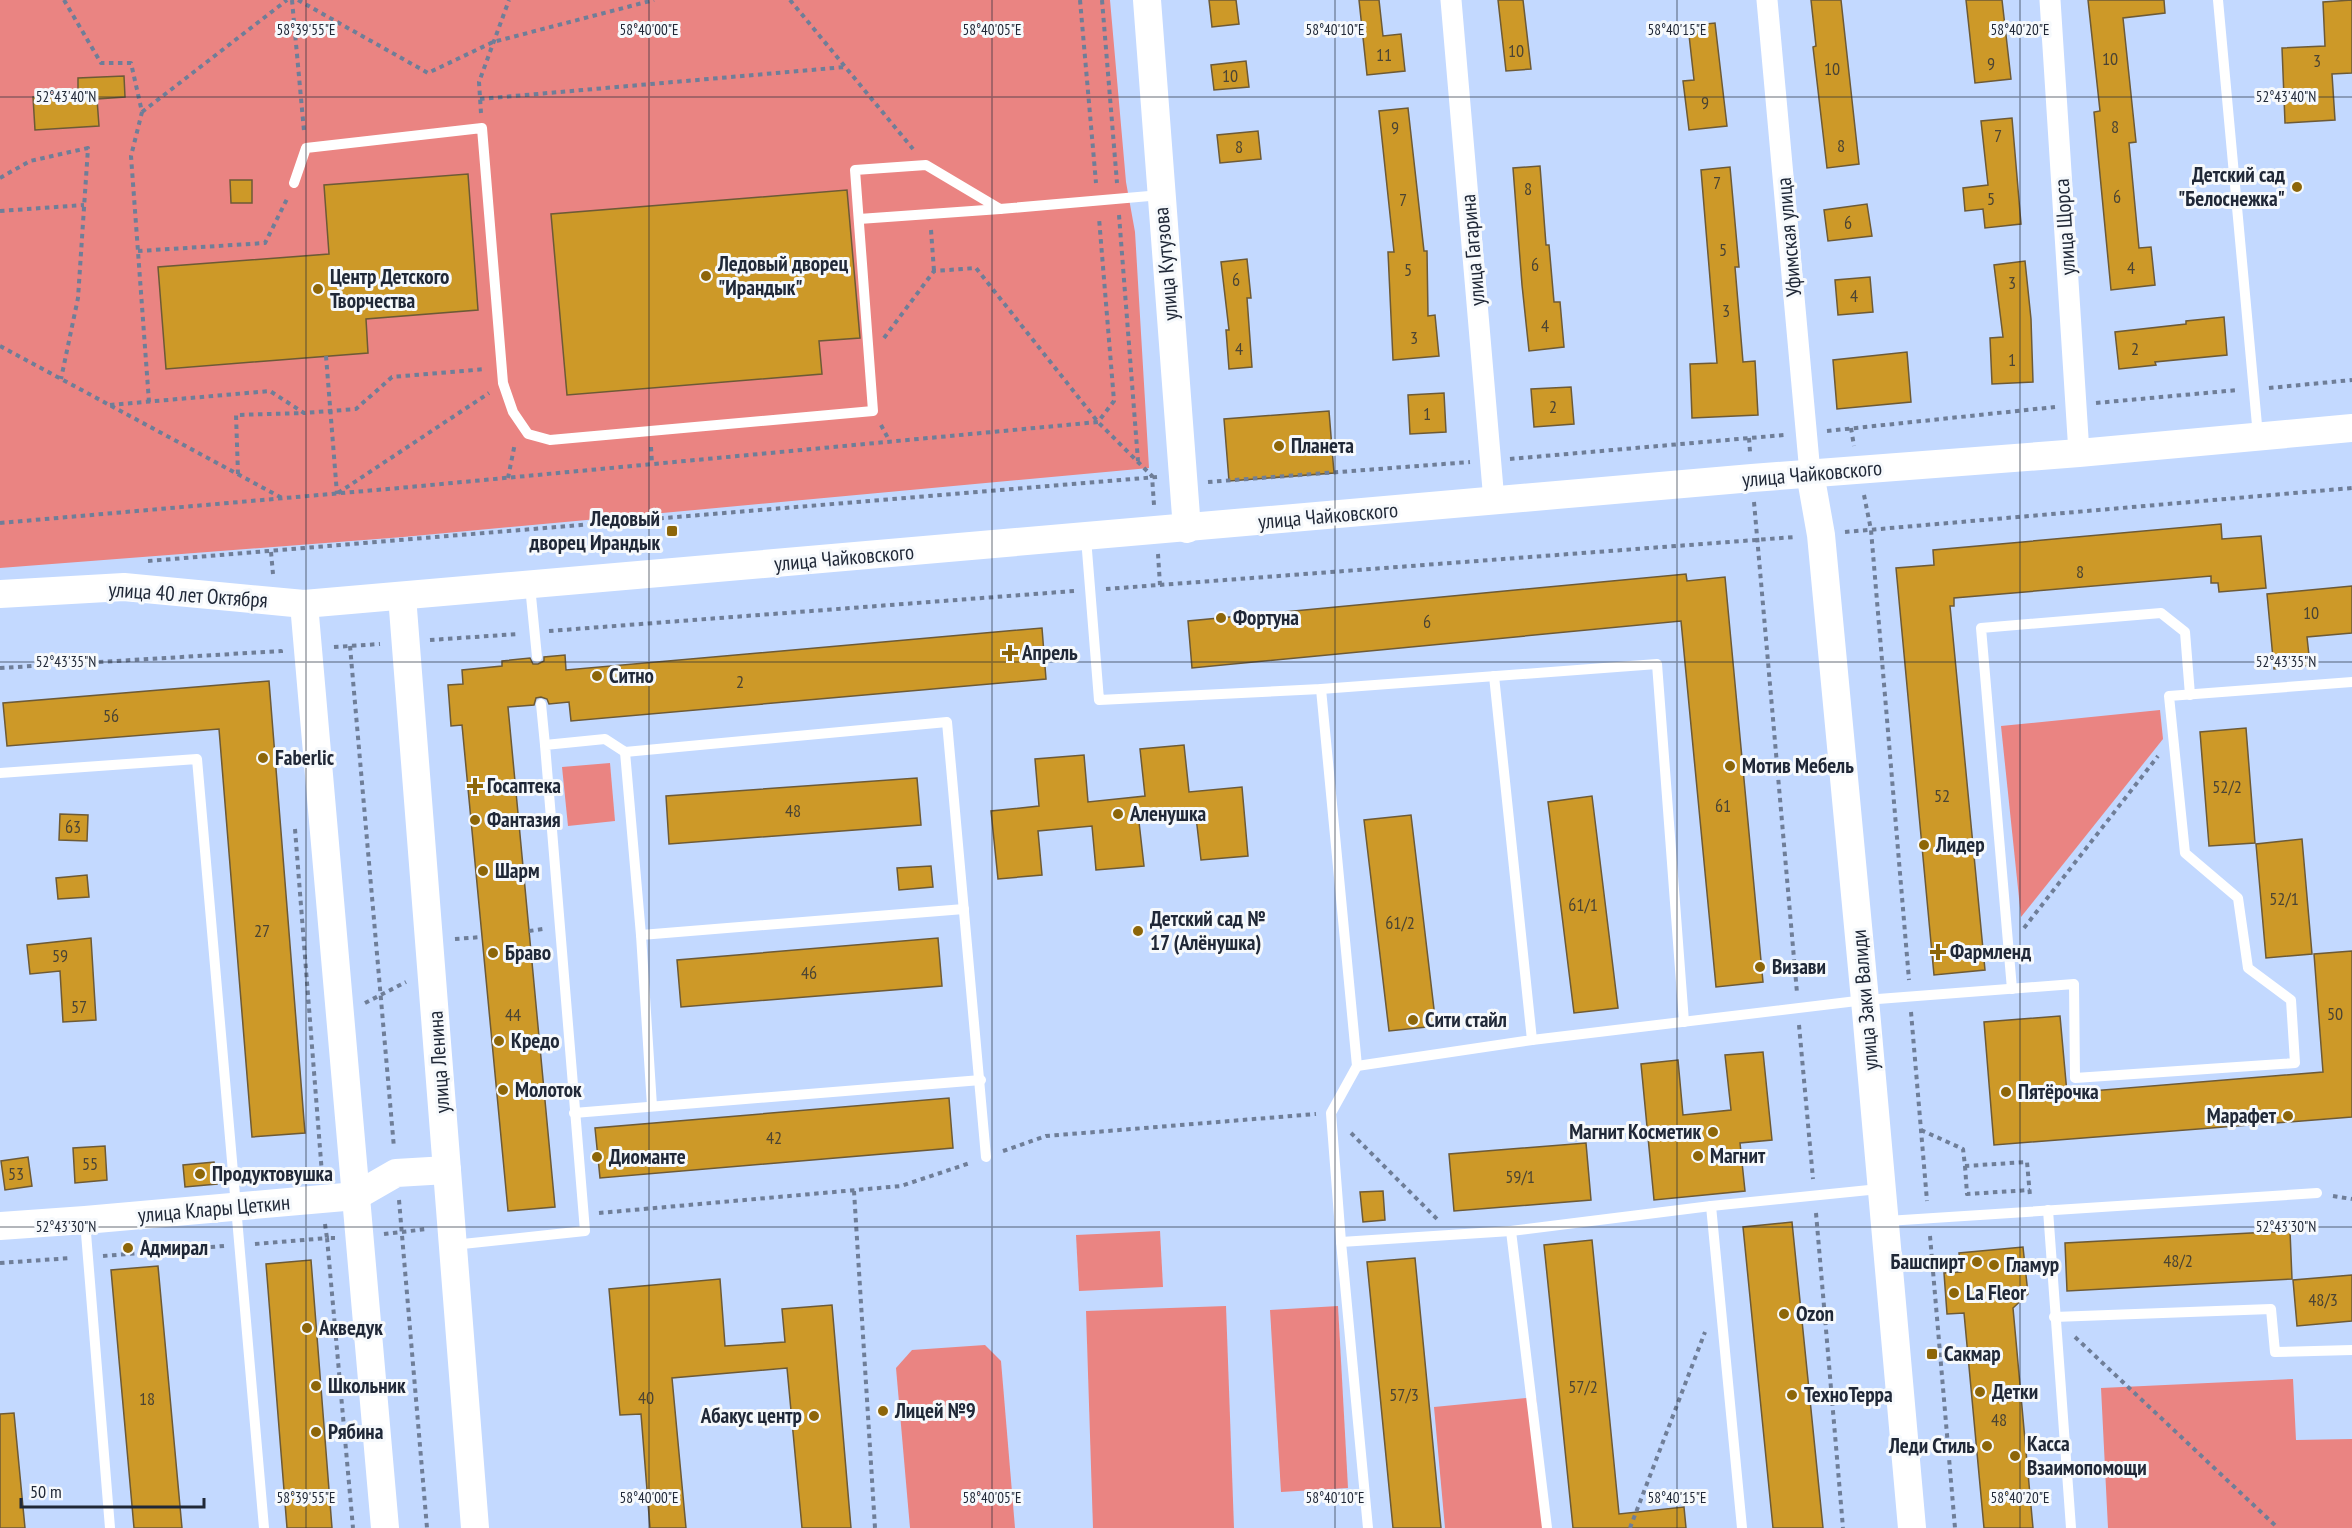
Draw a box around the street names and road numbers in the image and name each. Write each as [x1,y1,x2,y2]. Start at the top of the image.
street label: Уфимская улица [1770,176,1807,298]
street label: улица Щорса [2048,178,2081,276]
street label: улица Гагарина [1454,193,1491,307]
street label: улица Кутузова [1147,206,1184,322]
street label: улица Чайковского [1741,454,1883,493]
street label: улица Чайковского [1257,496,1399,535]
street label: улица Чайковского [773,538,915,577]
street label: улица 40 лет Октября [107,575,269,614]
street label: улица Заки Валиди [1845,928,1884,1072]
street label: улица Ленина [421,1010,456,1114]
street label: улица Клары Цеткин [137,1188,291,1229]

